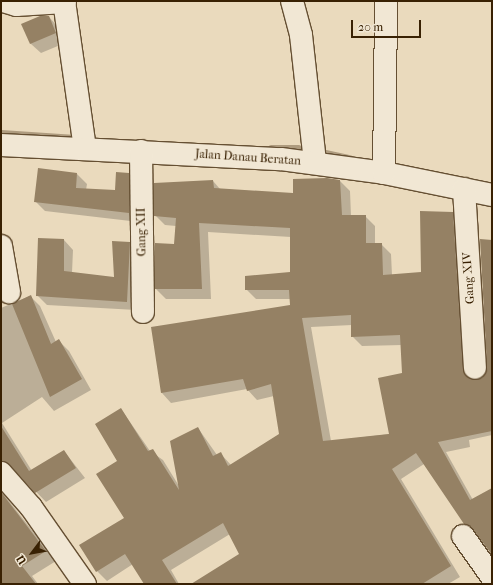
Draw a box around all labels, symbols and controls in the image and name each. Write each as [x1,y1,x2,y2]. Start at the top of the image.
scale bar [353,12,423,38]
text: 20 m [358,20,383,34]
street label: Jalan Danau Beratan [195,147,301,169]
street label: Gang XII [134,208,150,256]
street label: Gang XIV [460,252,478,304]
north arrow [12,533,52,573]
text: U [14,553,29,567]

